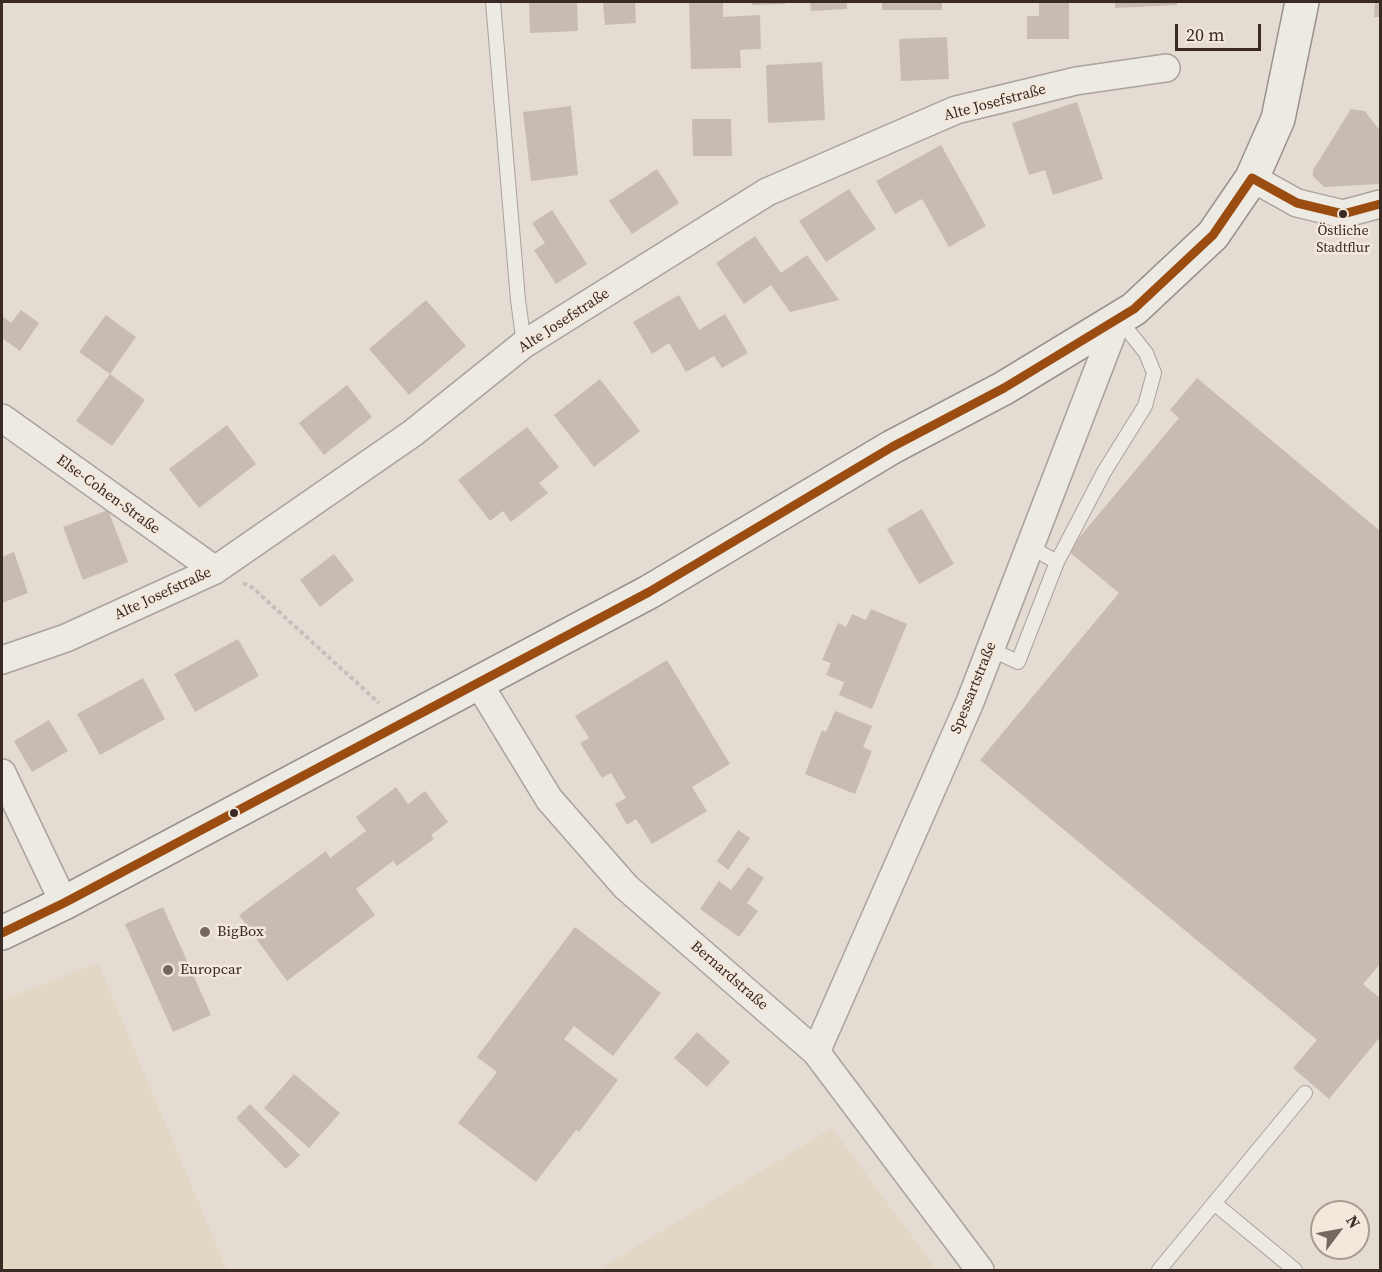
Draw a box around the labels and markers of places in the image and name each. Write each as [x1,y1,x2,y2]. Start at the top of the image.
marker: Östliche Stadtflur [1337,208,1349,220]
place label: Östliche Stadtflur [1316,223,1370,256]
unlabelled marker [228,807,240,819]
place label: BigBox [217,923,264,941]
marker: BigBox [198,925,212,939]
place label: Europcar [180,961,242,979]
marker: Europcar [161,963,175,977]

